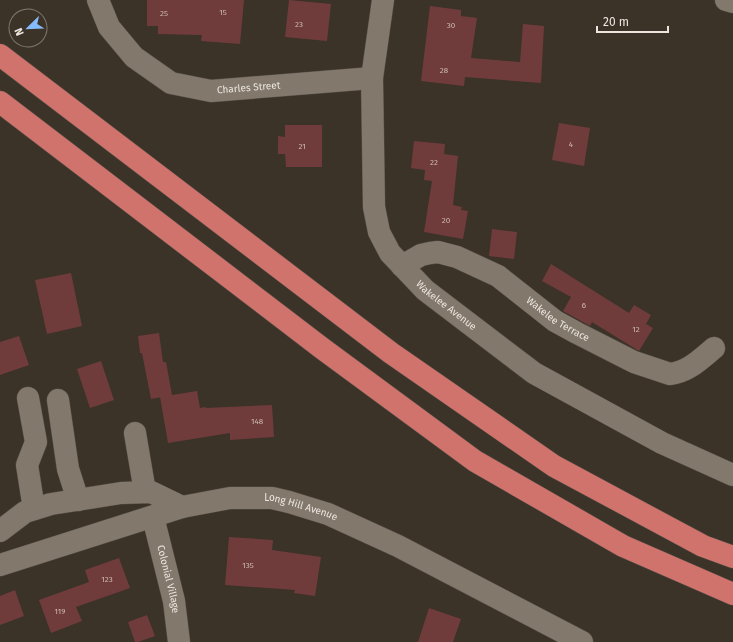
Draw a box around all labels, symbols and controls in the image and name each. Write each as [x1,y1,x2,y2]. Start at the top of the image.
north arrow [8,8,48,48]
house number: 15 [219,8,227,17]
scale bar [597,8,668,34]
house number: 25 [160,9,168,18]
text: 20 m [603,15,629,29]
house number: 23 [295,20,303,29]
house number: 30 [447,21,456,30]
text: N [12,26,27,38]
house number: 28 [440,66,449,75]
street label: Charles Street [217,79,281,96]
house number: 4 [569,140,574,149]
house number: 21 [298,142,306,151]
house number: 22 [430,158,438,167]
house number: 20 [442,216,451,225]
street label: Wakelee Avenue [413,278,479,333]
street label: Wakelee Terrace [524,294,591,344]
house number: 6 [582,301,586,310]
house number: 12 [632,325,640,334]
house number: 148 [251,417,264,426]
street label: Long Hill Avenue [264,492,339,524]
street label: Colonial Village [154,544,181,614]
house number: 135 [242,561,254,570]
house number: 123 [101,575,113,584]
house number: 119 [54,607,66,616]

